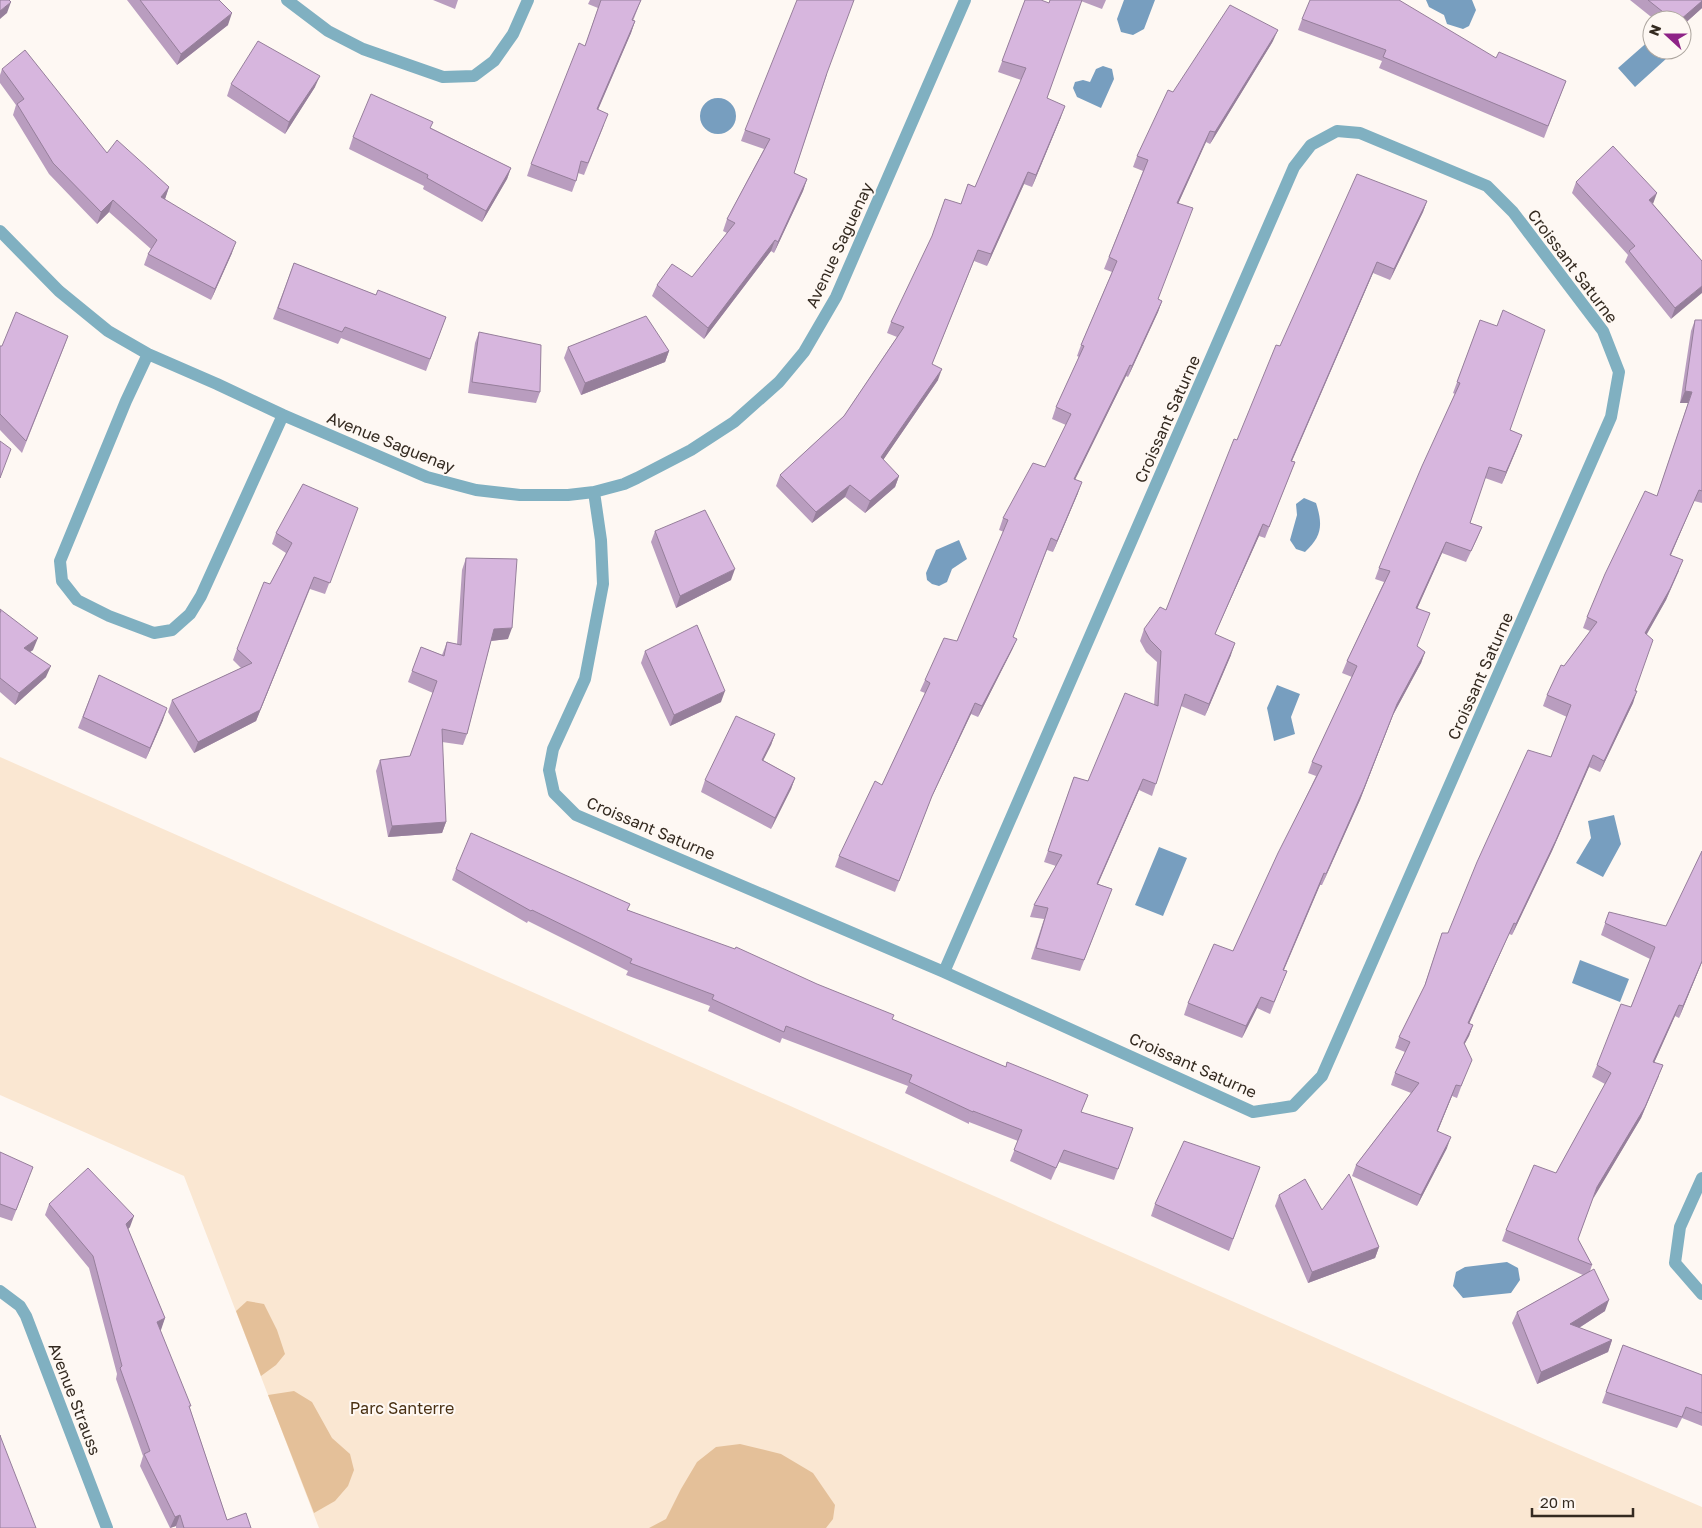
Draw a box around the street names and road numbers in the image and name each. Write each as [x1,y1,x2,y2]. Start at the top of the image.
street label: Avenue Saguenay [801,179,877,311]
street label: Croissant Saturne [1524,205,1622,327]
street label: Croissant Saturne [1130,352,1204,486]
street label: Avenue Saguenay [324,407,458,477]
street label: Croissant Saturne [1443,609,1517,743]
street label: Croissant Saturne [584,792,718,864]
street label: Croissant Saturne [1126,1028,1260,1102]
street label: Avenue Strauss [44,1340,106,1458]

